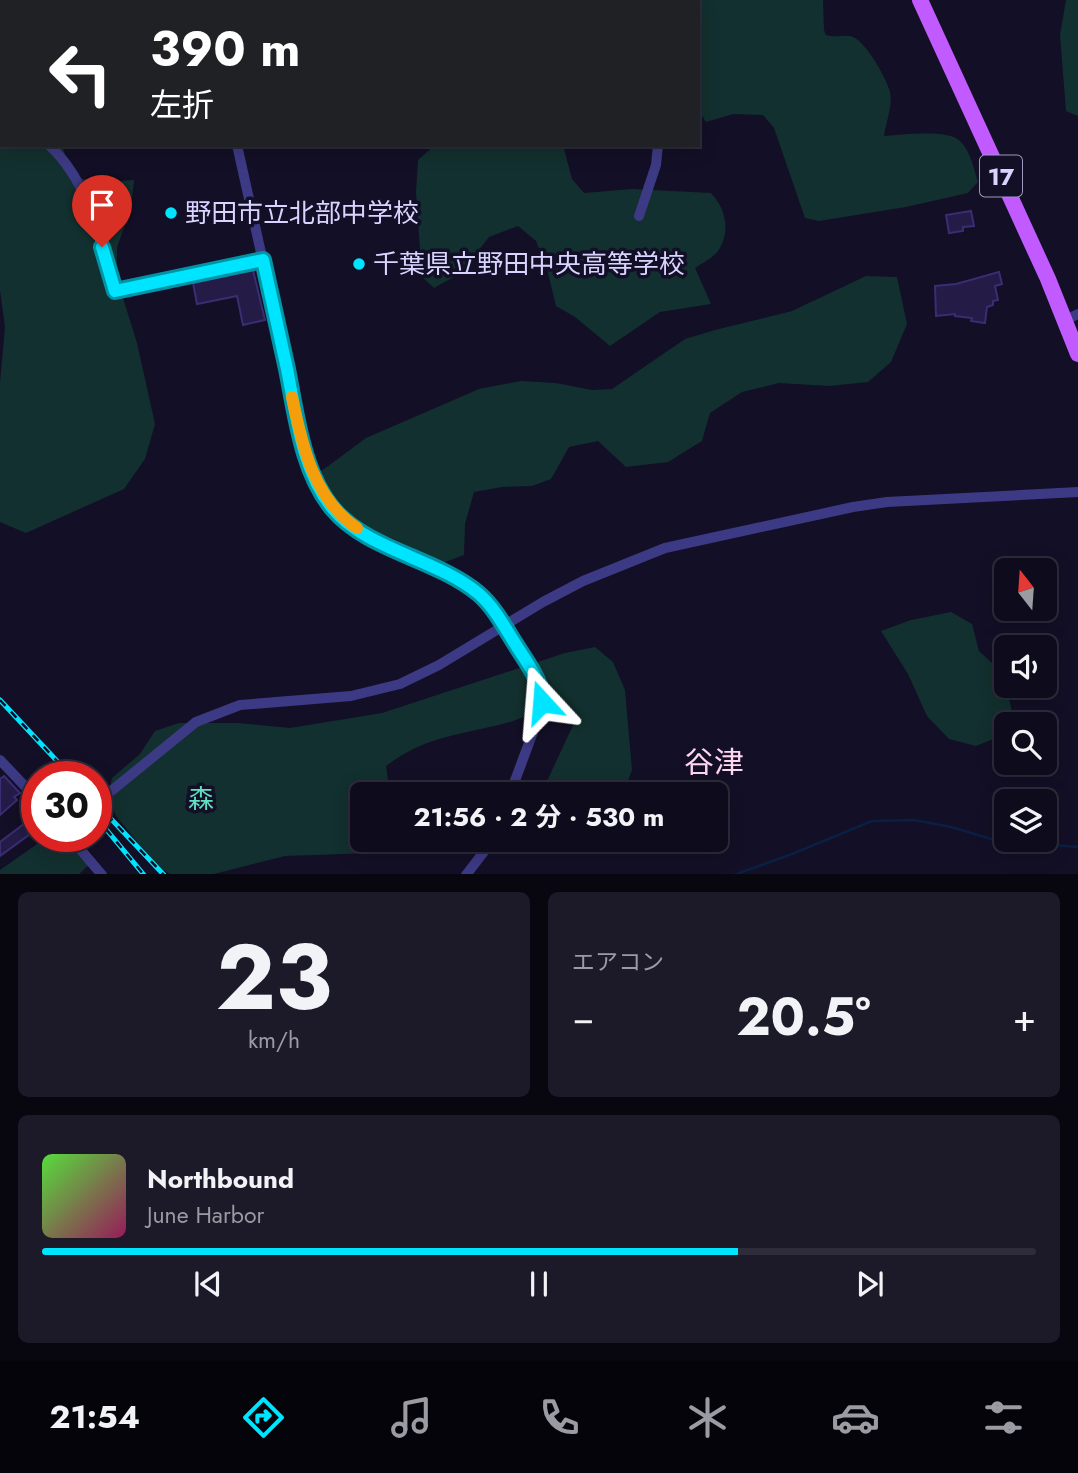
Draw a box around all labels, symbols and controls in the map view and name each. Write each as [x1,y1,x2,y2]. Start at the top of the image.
text: 390 m [150,14,301,84]
icon: left [35,28,126,119]
text: 左折 [150,82,214,128]
road number: 17 [980,156,1022,196]
pin [72,175,132,247]
icon: arrive [83,186,121,224]
place label: 野田市立北部中学校 [185,194,419,232]
marker: 野田市立北部中学校 [163,205,179,221]
place label: 千葉県立野田中央高等学校 [373,245,685,283]
marker: 千葉県立野田中央高等学校 [351,256,367,272]
north arrow [994,558,1057,621]
map controls [994,558,1057,852]
button: sound [994,635,1057,698]
position arrow [505,665,579,739]
button: search [994,712,1057,775]
district label: 谷津 [684,741,744,784]
speed limit sign: 30 [21,761,112,852]
park label: 森 [188,780,214,818]
button: layers [994,789,1057,852]
text: 21:56 · 2 分 · 530 m [414,798,664,836]
text: 23 [216,912,332,1043]
text: エアコン [572,945,664,979]
text: 20.5° [736,979,871,1055]
text: − [572,990,594,1045]
text: + [1013,990,1036,1045]
text: km/h [248,1023,300,1057]
text: Northbound [147,1160,294,1198]
text: June Harbor [147,1198,264,1232]
icon: previous [189,1265,227,1303]
icon: pause [520,1265,558,1303]
icon: next [851,1265,889,1303]
icon: directions [239,1393,288,1442]
icon: music [387,1393,436,1442]
icon: phone [535,1393,584,1442]
icon: climate [683,1393,732,1442]
icon: car [831,1393,880,1442]
icon: filters [979,1393,1028,1442]
text: 21:54 [50,1394,140,1440]

